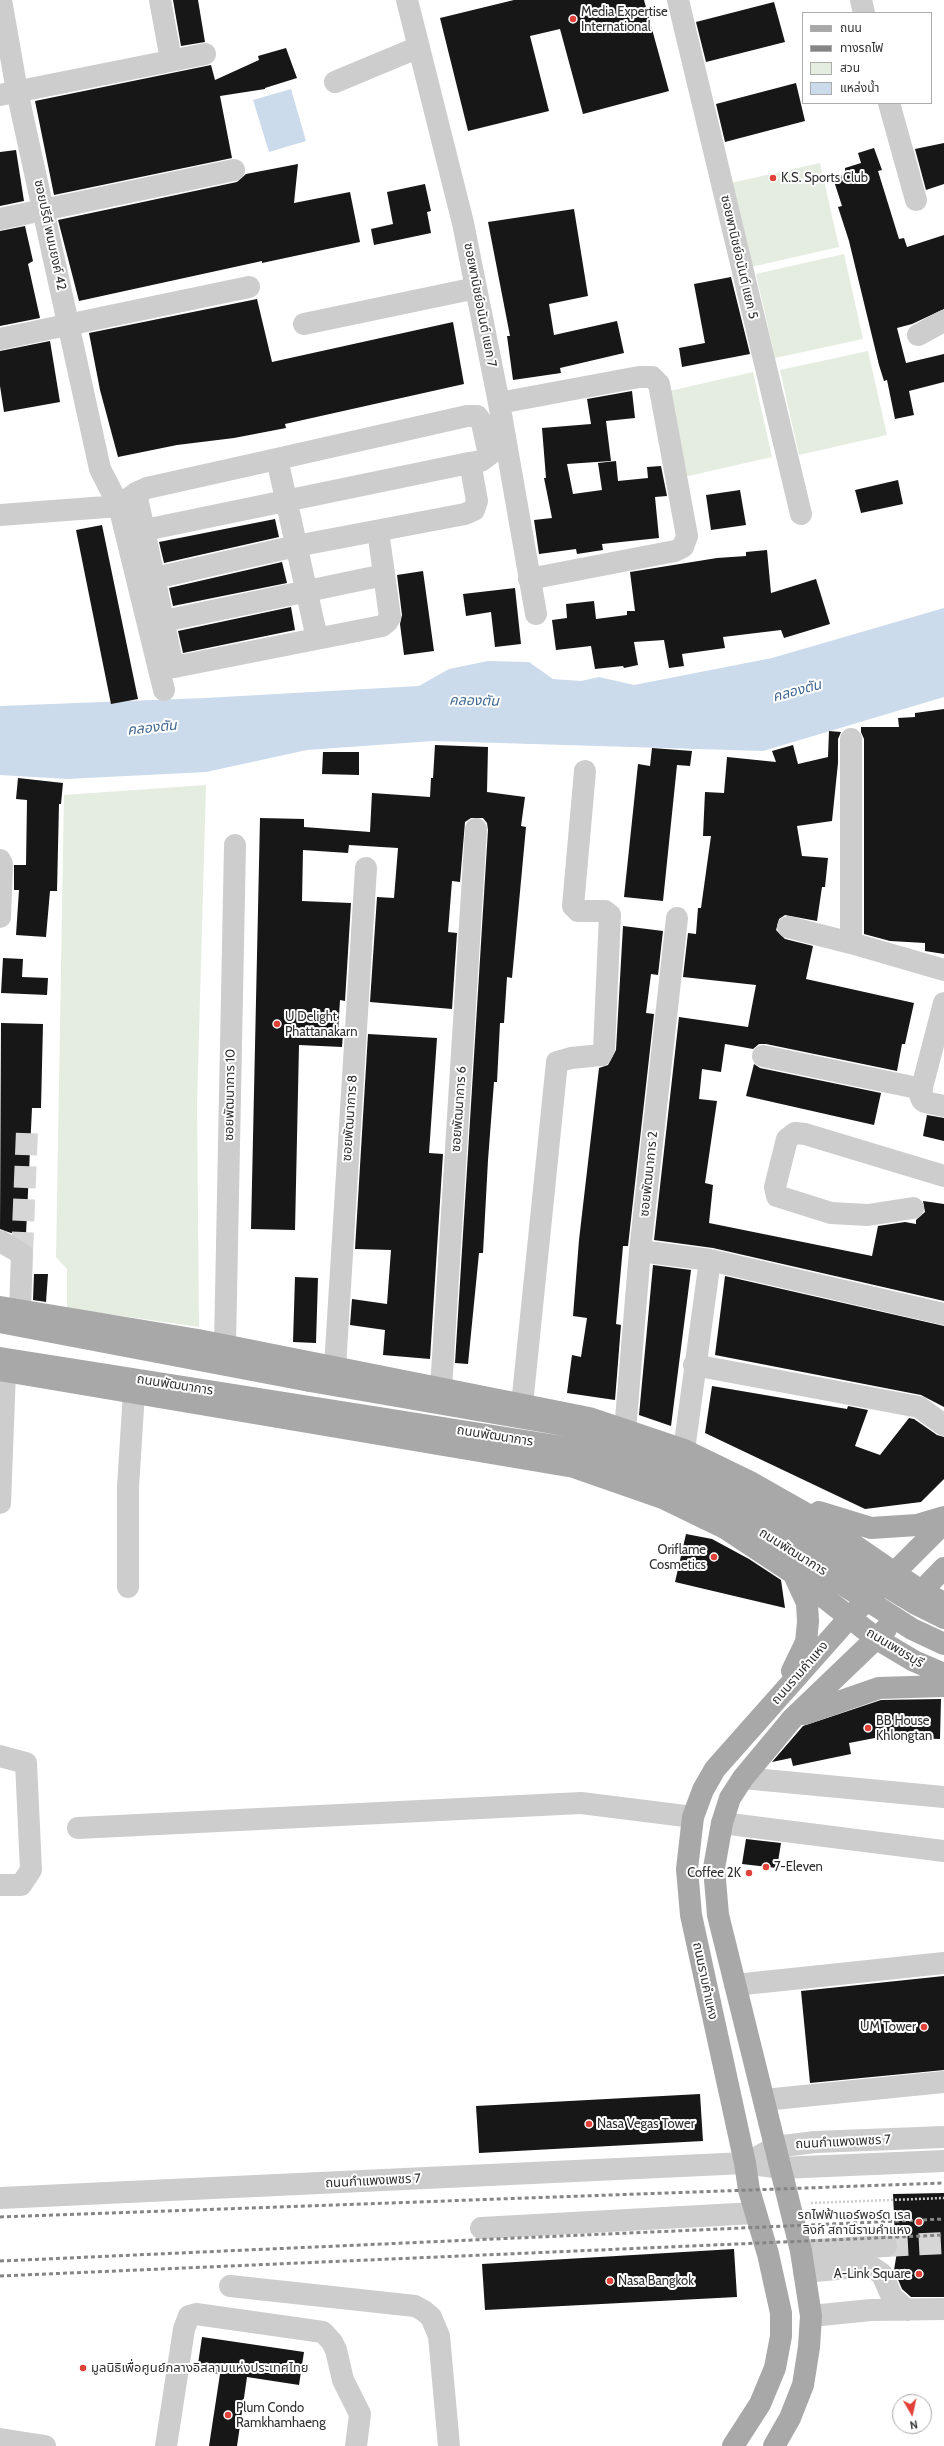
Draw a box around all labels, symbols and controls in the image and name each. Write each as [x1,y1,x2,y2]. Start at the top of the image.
place label: Media Expertise International [581,4,668,35]
legend [802,12,932,104]
marker: Media Expertise International [568,14,578,24]
text: ถนน [840,20,862,35]
text: ทางรถไฟ [840,40,883,55]
text: สวน [840,60,860,75]
text: แหล่งน้ำ [840,80,879,95]
place label: K.S. Sports Club [781,170,868,186]
marker: K.S. Sports Club [768,173,778,183]
street label: ซอยปรีดี พนมยงค์ 42 [31,178,69,292]
street label: ซอยพานิชย์อนันต์ แยก 5 [717,194,761,320]
street label: ซอยพานิชย์อนันต์ แยก 7 [460,242,500,368]
water label: คลองตัน [771,676,823,706]
water label: คลองตัน [449,692,499,710]
water label: คลองตัน [126,717,178,739]
place label: U Delight Phattanakarn [285,1009,357,1040]
marker: U Delight Phattanakarn [272,1019,282,1029]
street label: ซอยพัฒนาการ 10 [221,1049,239,1141]
street label: ซอยพัฒนาการ 6 [448,1065,470,1153]
street label: ซอยพัฒนาการ 8 [339,1074,361,1162]
street label: ซอยพัฒนาการ 2 [637,1131,661,1217]
street label: ถนนพัฒนาการ [136,1371,214,1399]
street label: ถนนพัฒนาการ [456,1422,534,1450]
street label: ถนนพัฒนาการ [756,1525,830,1579]
place label: Oriflame Cosmetics [649,1542,706,1573]
marker: Oriflame Cosmetics [709,1552,719,1562]
street label: ถนนเพชรบุรี [864,1625,926,1671]
street label: ถนนรามคำแหง [768,1638,832,1708]
place label: BB House Khlongtan [876,1713,932,1744]
marker: BB House Khlongtan [863,1723,873,1733]
place label: 7-Eleven [774,1859,823,1875]
marker: 7-Eleven [761,1862,771,1872]
place label: Coffee 2K [687,1865,741,1881]
marker: Coffee 2K [744,1868,754,1878]
street label: ถนนรามคำแหง [689,1941,721,2021]
place label: UM Tower [860,2019,916,2035]
marker: UM Tower [919,2022,929,2032]
place label: Nasa Vegas Tower [597,2116,695,2132]
marker: Nasa Vegas Tower [584,2119,594,2129]
street label: ถนนกำแพงเพชร 7 [795,2132,891,2152]
street label: ถนนกำแพงเพชร 7 [325,2171,421,2191]
place label: รถไฟฟ้าแอร์พอร์ต เรล ลิงก์ สถานีรามคำแหง [798,2207,911,2238]
marker: รถไฟฟ้าแอร์พอร์ต เรล ลิงก์ สถานีรามคำแหง [914,2217,924,2227]
place label: A-Link Square [834,2266,911,2282]
marker: A-Link Square [914,2269,924,2279]
place label: Nasa Bangkok [618,2273,694,2289]
marker: Nasa Bangkok [605,2276,615,2286]
place label: มูลนิธิเพื่อศูนย์กลางอิสลามแห่งประเทศไทย [91,2360,309,2376]
marker: มูลนิธิเพื่อศูนย์กลางอิสลามแห่งประเทศไทย [78,2363,88,2373]
north arrow [892,2394,932,2434]
place label: Plum Condo Ramkhamhaeng [236,2400,326,2431]
marker: Plum Condo Ramkhamhaeng [223,2410,233,2420]
text: N [909,2417,919,2432]

